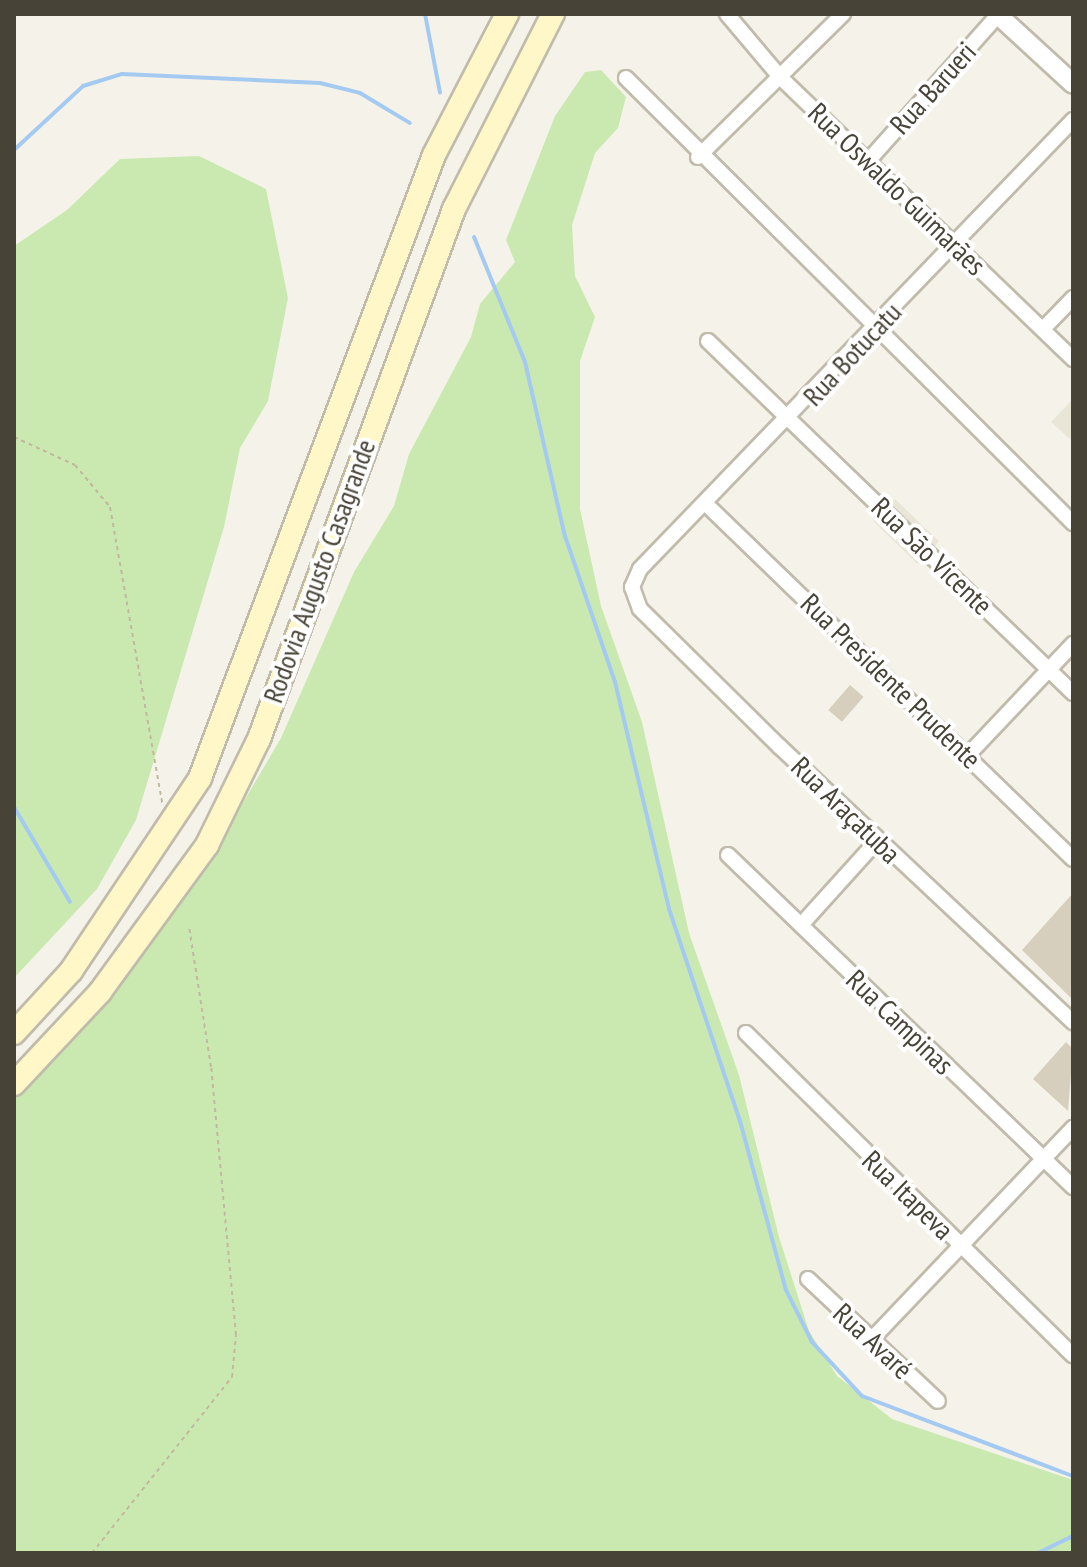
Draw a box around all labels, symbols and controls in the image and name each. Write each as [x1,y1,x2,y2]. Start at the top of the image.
street label: Rua Barueri [883,35,983,141]
street label: Rua Oswaldo Guimarães [801,96,993,282]
street label: Rua Botucatu [796,295,908,413]
street label: Rodovia Augusto Casagrande [256,434,382,708]
street label: Rua São Vicente [864,490,1000,622]
street label: Rua Presidente Prudente [794,587,988,775]
street label: Rua Araçatuba [784,750,908,870]
street label: Rua Campinas [839,963,961,1081]
street label: Rua Itapeva [856,1143,960,1247]
street label: Rua Avaré [826,1296,920,1386]

